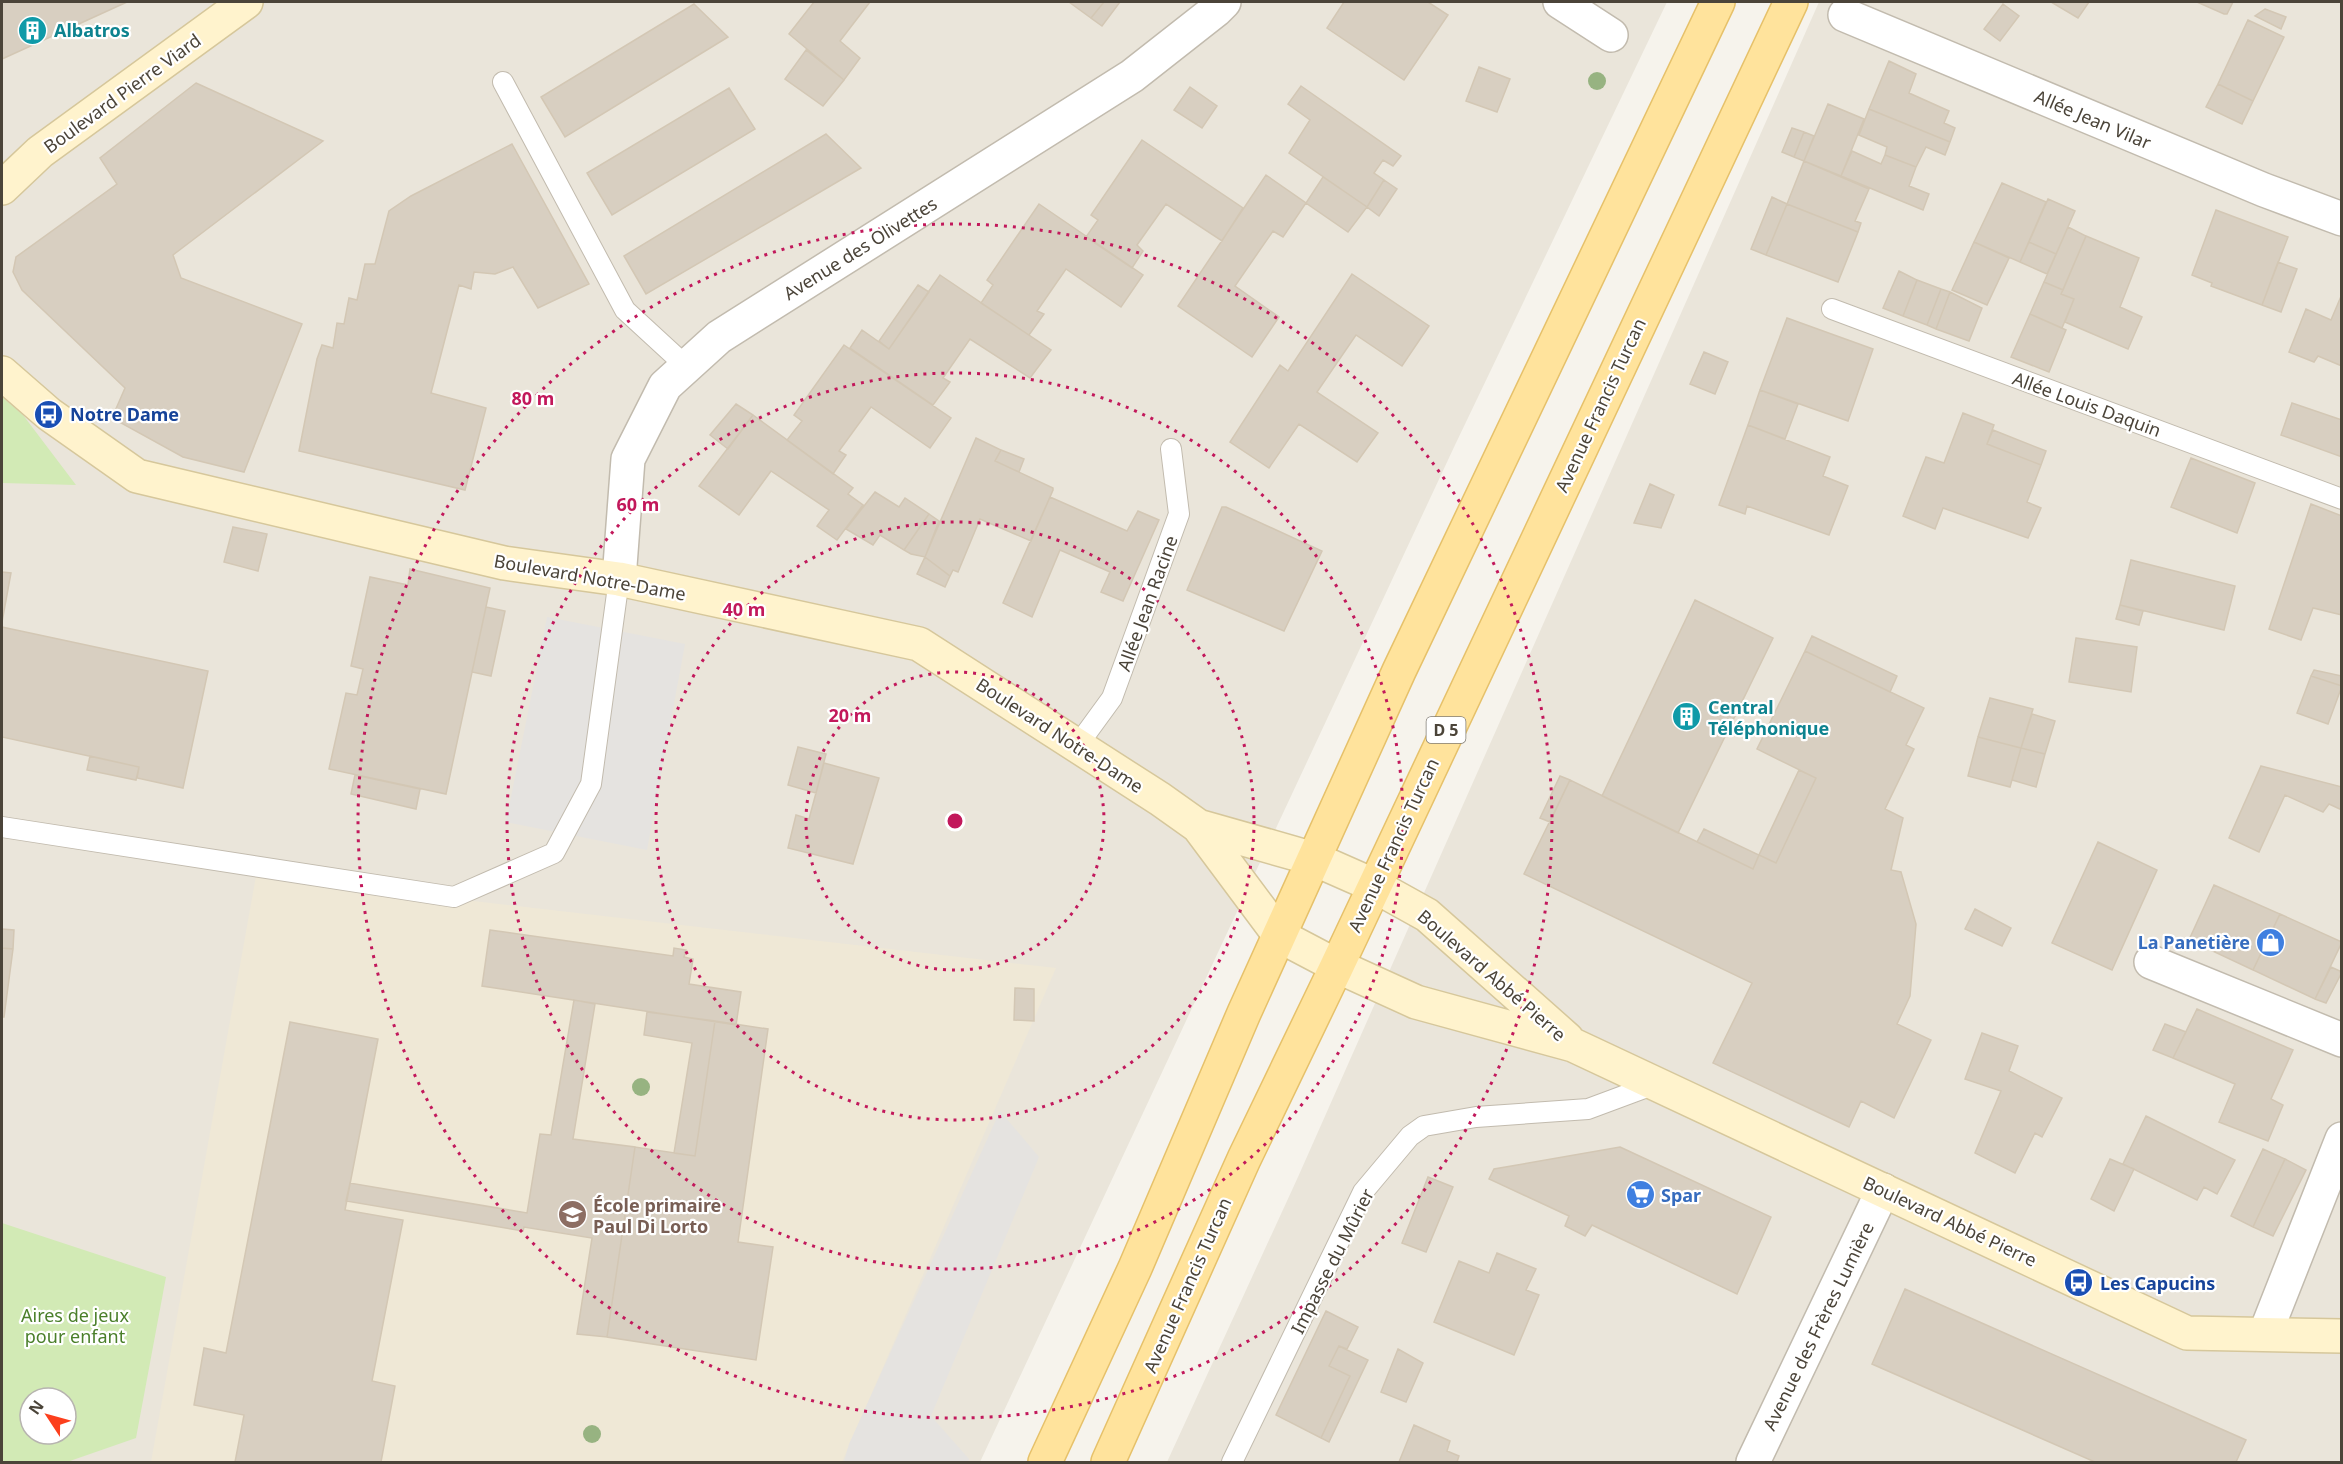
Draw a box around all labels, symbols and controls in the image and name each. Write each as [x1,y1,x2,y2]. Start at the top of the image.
building icon: Albatros [17,14,49,46]
place label: Albatros [54,18,130,42]
street label: Boulevard Pierre Viard [39,28,205,158]
street label: Allée Jean Vilar [2031,84,2155,155]
street label: Avenue des Olivettes [779,191,941,305]
street label: Avenue Francis Turcan [1549,314,1651,496]
street label: Allée Louis Daquin [2009,366,2165,442]
text: 80 m [512,386,554,410]
bus stop icon: Notre Dame [33,398,65,430]
place label: Notre Dame [70,402,179,426]
text: 60 m [617,492,659,516]
street label: Allée Jean Racine [1111,532,1183,674]
street label: Boulevard Notre-Dame [492,548,688,606]
text: 40 m [723,597,765,621]
street label: Boulevard Notre-Dame [972,672,1148,798]
place label: Central Téléphonique [1708,695,1829,740]
building icon: Central Téléphonique [1671,701,1703,733]
text: 20 m [829,703,871,727]
road number: D 5 [1426,717,1466,743]
street label: Avenue Francis Turcan [1342,754,1444,936]
centre of rings [945,811,965,831]
street label: Boulevard Abbé Pierre [1413,904,1571,1046]
shop icon: La Panetière [2255,926,2287,958]
place label: La Panetière [2138,930,2250,954]
street label: Boulevard Abbé Pierre [1859,1170,2041,1272]
supermarket icon: Spar [1624,1179,1656,1211]
place label: Spar [1661,1183,1701,1207]
street label: Impasse du Mûrier [1285,1184,1379,1338]
place label: École primaire Paul Di Lorto [593,1193,721,1238]
street label: Avenue Francis Turcan [1138,1194,1236,1376]
school or university icon: École primaire Paul Di Lorto [556,1199,588,1231]
street label: Avenue des Frères Lumière [1757,1218,1879,1434]
bus stop icon: Les Capucins [2063,1267,2095,1299]
place label: Les Capucins [2100,1271,2215,1295]
park label: Aires de jeux pour enfant [21,1303,129,1348]
north arrow [18,1386,78,1446]
text: N [23,1395,49,1419]

